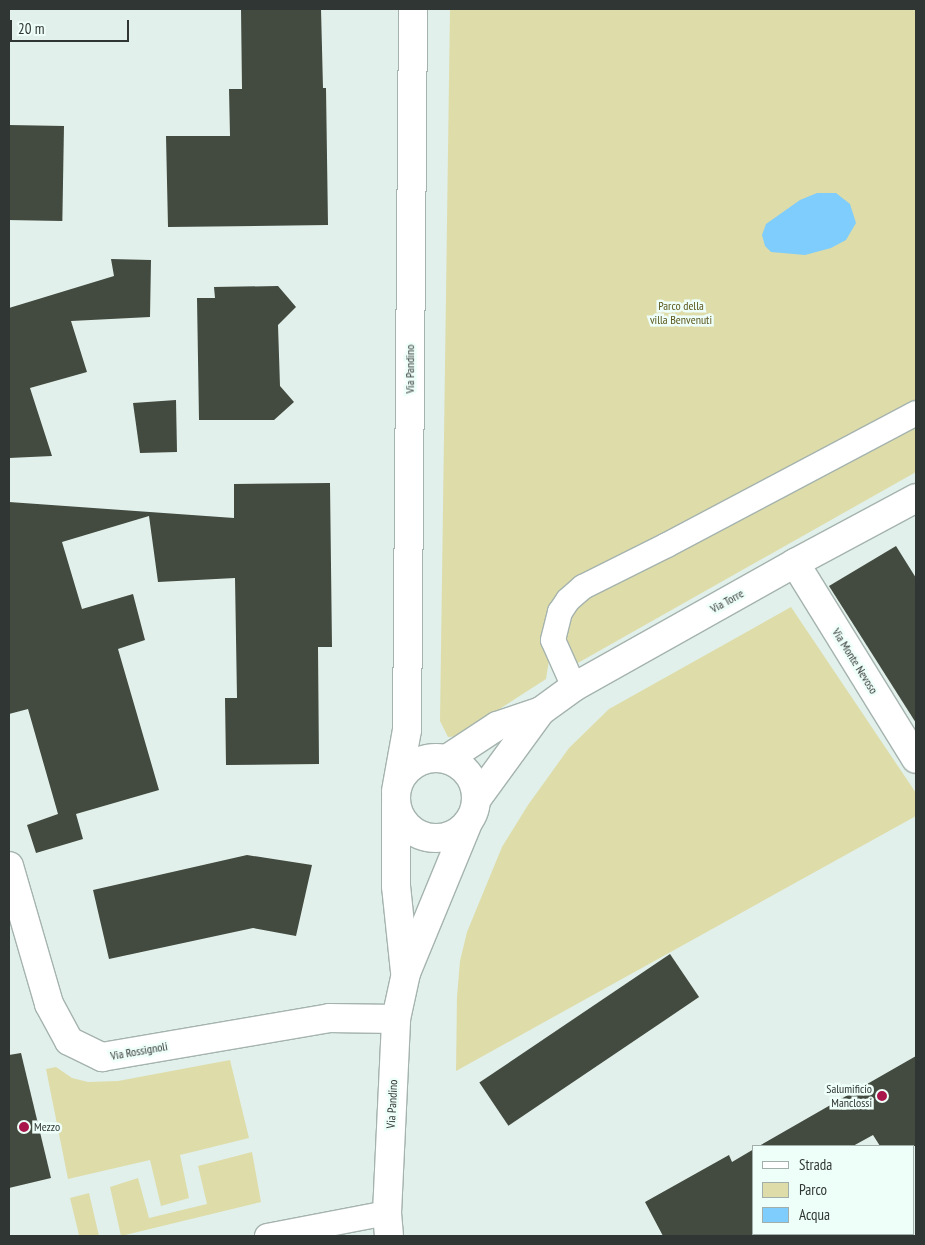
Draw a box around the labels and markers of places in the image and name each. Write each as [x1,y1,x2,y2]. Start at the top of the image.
place label: Salumificio Manclossi [826,1082,872,1110]
marker: Salumificio Manclossi [876,1090,888,1102]
place label: Mezzo [34,1120,60,1134]
marker: Mezzo [18,1121,30,1133]

